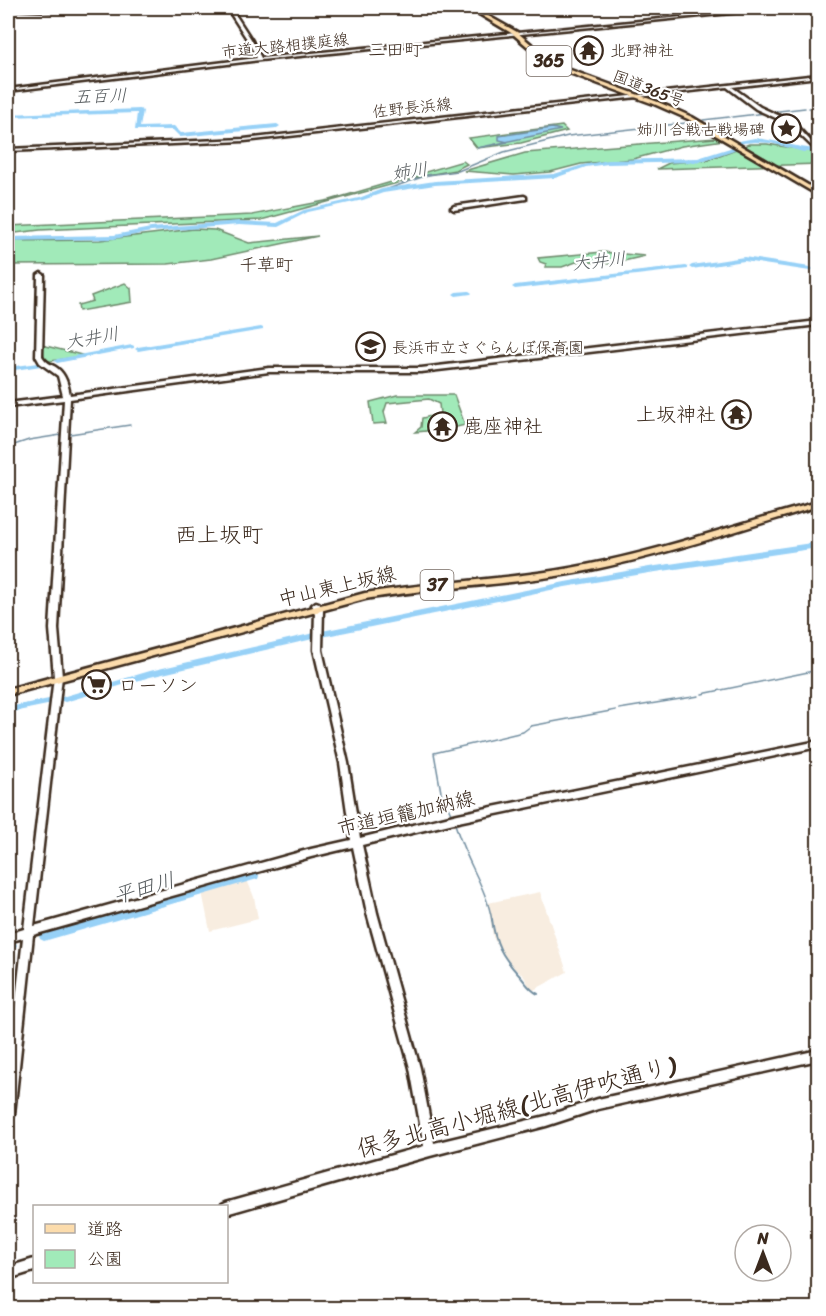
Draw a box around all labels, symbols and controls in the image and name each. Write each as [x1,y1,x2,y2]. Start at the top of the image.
street label: 市道大路相撲庭線 [220,24,350,67]
district label: 三田町 [368,34,422,66]
temple icon: 北野神社 [573,34,605,66]
place label: 北野神社 [610,36,674,65]
road number: 365 [526,46,572,76]
street label: 国道365号 [608,61,689,116]
water label: 五百川 [72,79,128,113]
street label: 佐野長浜線 [371,89,453,126]
place icon: 姉川合戦古戦場碑 [770,113,802,145]
place label: 姉川合戦古戦場碑 [637,115,765,144]
water label: 姉川 [390,153,430,189]
water label: 大井川 [570,242,628,280]
district label: 千草町 [239,249,293,281]
water label: 大井川 [63,318,121,358]
school or university icon: 長浜市立さぐらんぼ保育園 [355,331,387,363]
place label: 長浜市立さぐらんぼ保育園 [392,333,584,362]
place label: 上坂神社 [636,397,716,432]
temple icon: 上坂神社 [721,398,753,430]
place label: 鹿座神社 [463,409,543,444]
temple icon: 鹿座神社 [426,410,458,442]
district label: 西上坂町 [175,515,263,554]
street label: 中山東上坂線 [275,556,400,617]
road number: 37 [420,570,454,600]
place label: ローソン [118,668,198,703]
supermarket icon: ローソン [81,669,113,701]
street label: 市道垣籠加納線 [334,781,478,846]
water label: 平田川 [108,861,180,915]
street label: 保多北高小堀線(北高伊吹通り) [352,1044,682,1170]
legend [33,1205,228,1283]
text: 道路 [87,1213,123,1245]
north arrow [733,1223,793,1283]
text: N [756,1224,769,1253]
text: 公園 [87,1243,123,1275]

